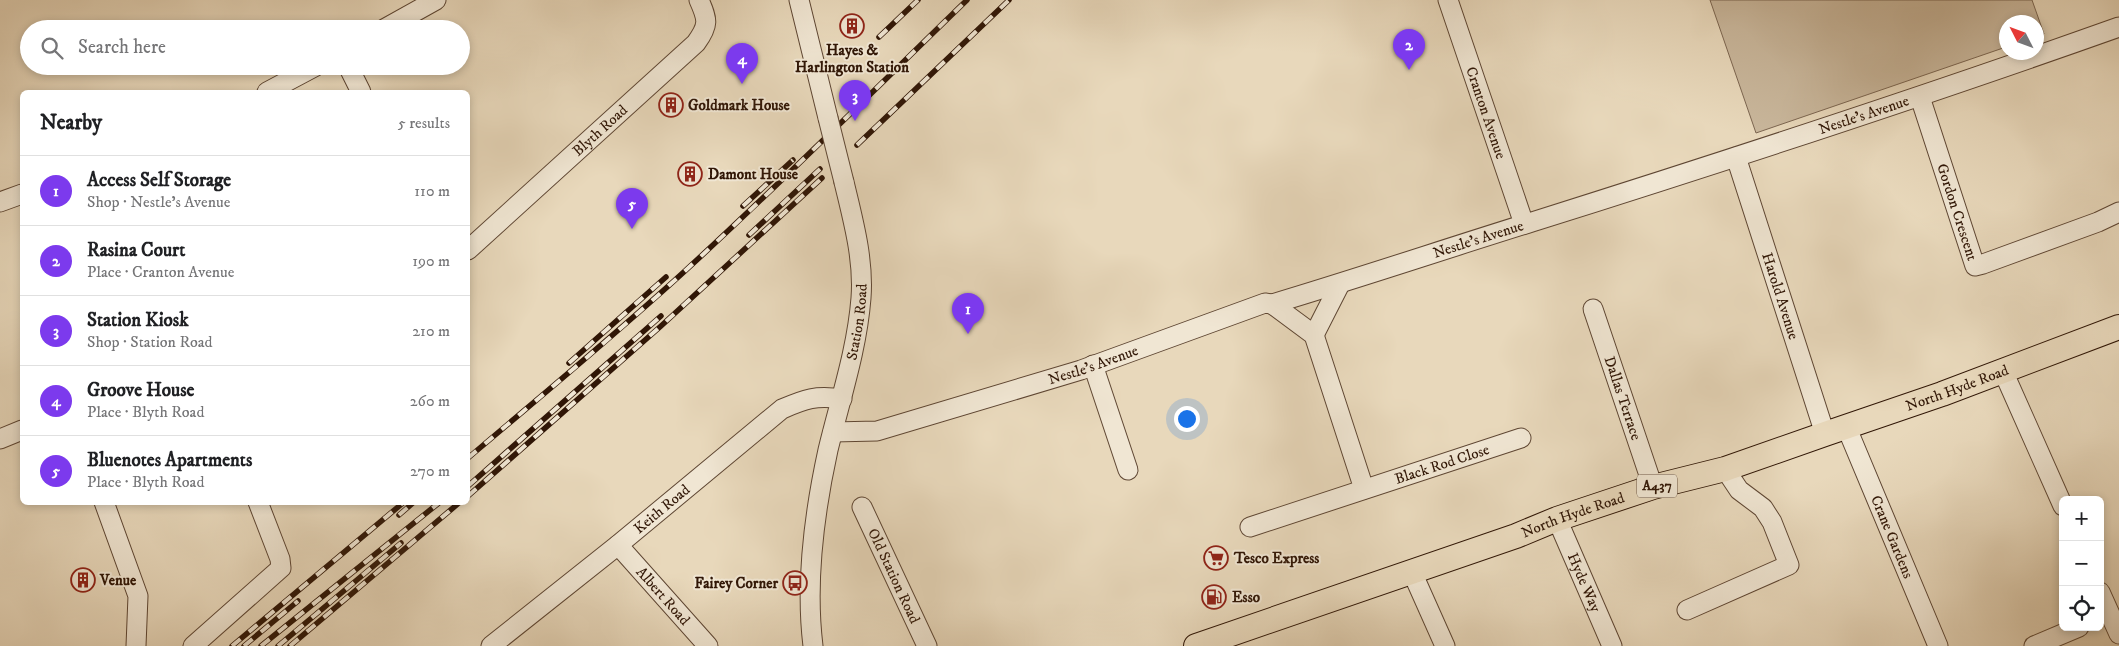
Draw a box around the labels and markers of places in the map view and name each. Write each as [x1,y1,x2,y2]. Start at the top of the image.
building icon: Hayes & Harlington Station [839,13,865,39]
pin: 2 [1393,29,1425,70]
place label: Hayes & Harlington Station [795,41,909,77]
pin: 4 [726,43,758,84]
pin: 3 [839,80,871,121]
building icon: Goldmark House [658,92,684,118]
place label: Goldmark House [688,96,790,115]
building icon: Damont House [677,161,703,187]
place label: Damont House [708,165,799,184]
pin: 5 [616,188,648,229]
pin: 1 [952,293,984,334]
supermarket icon: Tesco Express [1203,545,1229,571]
place label: Tesco Express [1233,549,1319,568]
building icon: Venue [70,567,96,593]
bus stop icon: Fairey Corner [782,570,808,596]
place label: Venue [99,571,137,590]
place label: Fairey Corner [695,574,778,593]
fuel station icon: Esso [1201,584,1227,610]
place label: Esso [1232,588,1261,607]

